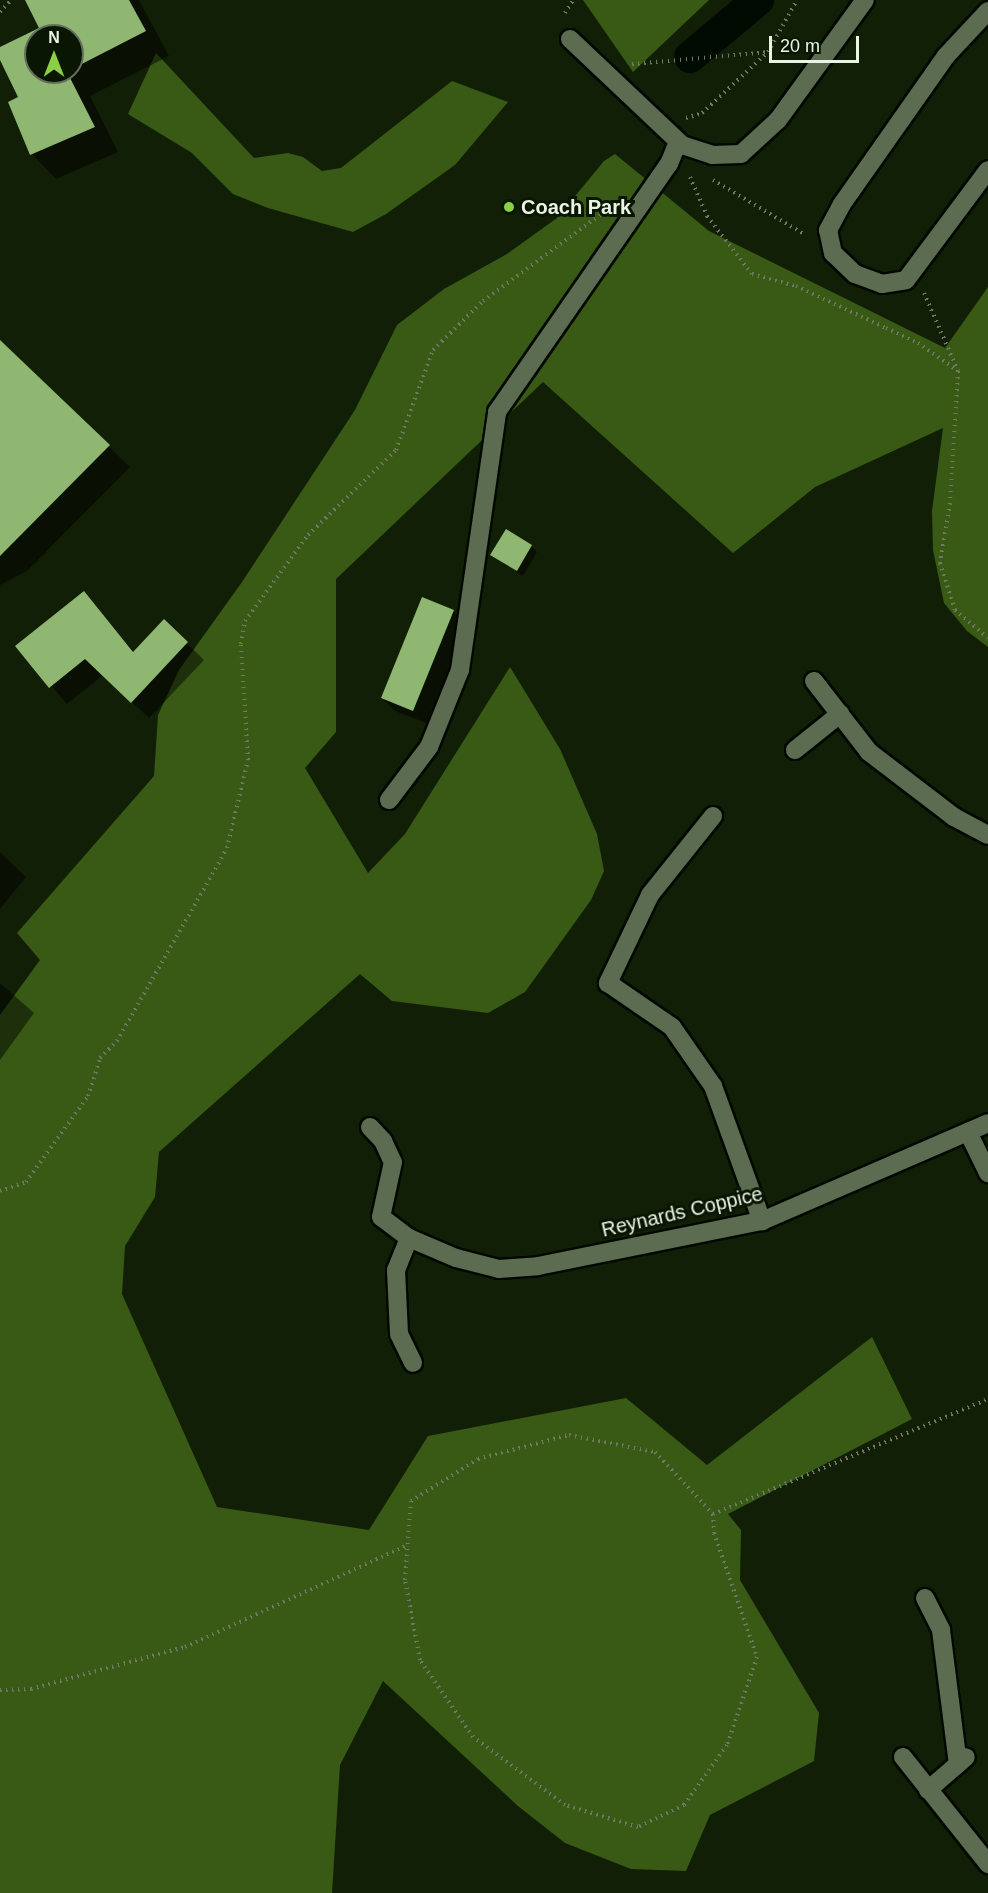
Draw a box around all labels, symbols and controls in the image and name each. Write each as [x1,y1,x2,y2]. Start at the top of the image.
north arrow [24,24,84,84]
scale bar [772,24,862,62]
text: N [48,29,60,46]
text: 20 m [780,36,820,56]
place label: Coach Park [521,195,631,219]
marker: Coach Park [502,200,516,214]
street label: Reynards Coppice [599,1182,765,1242]

